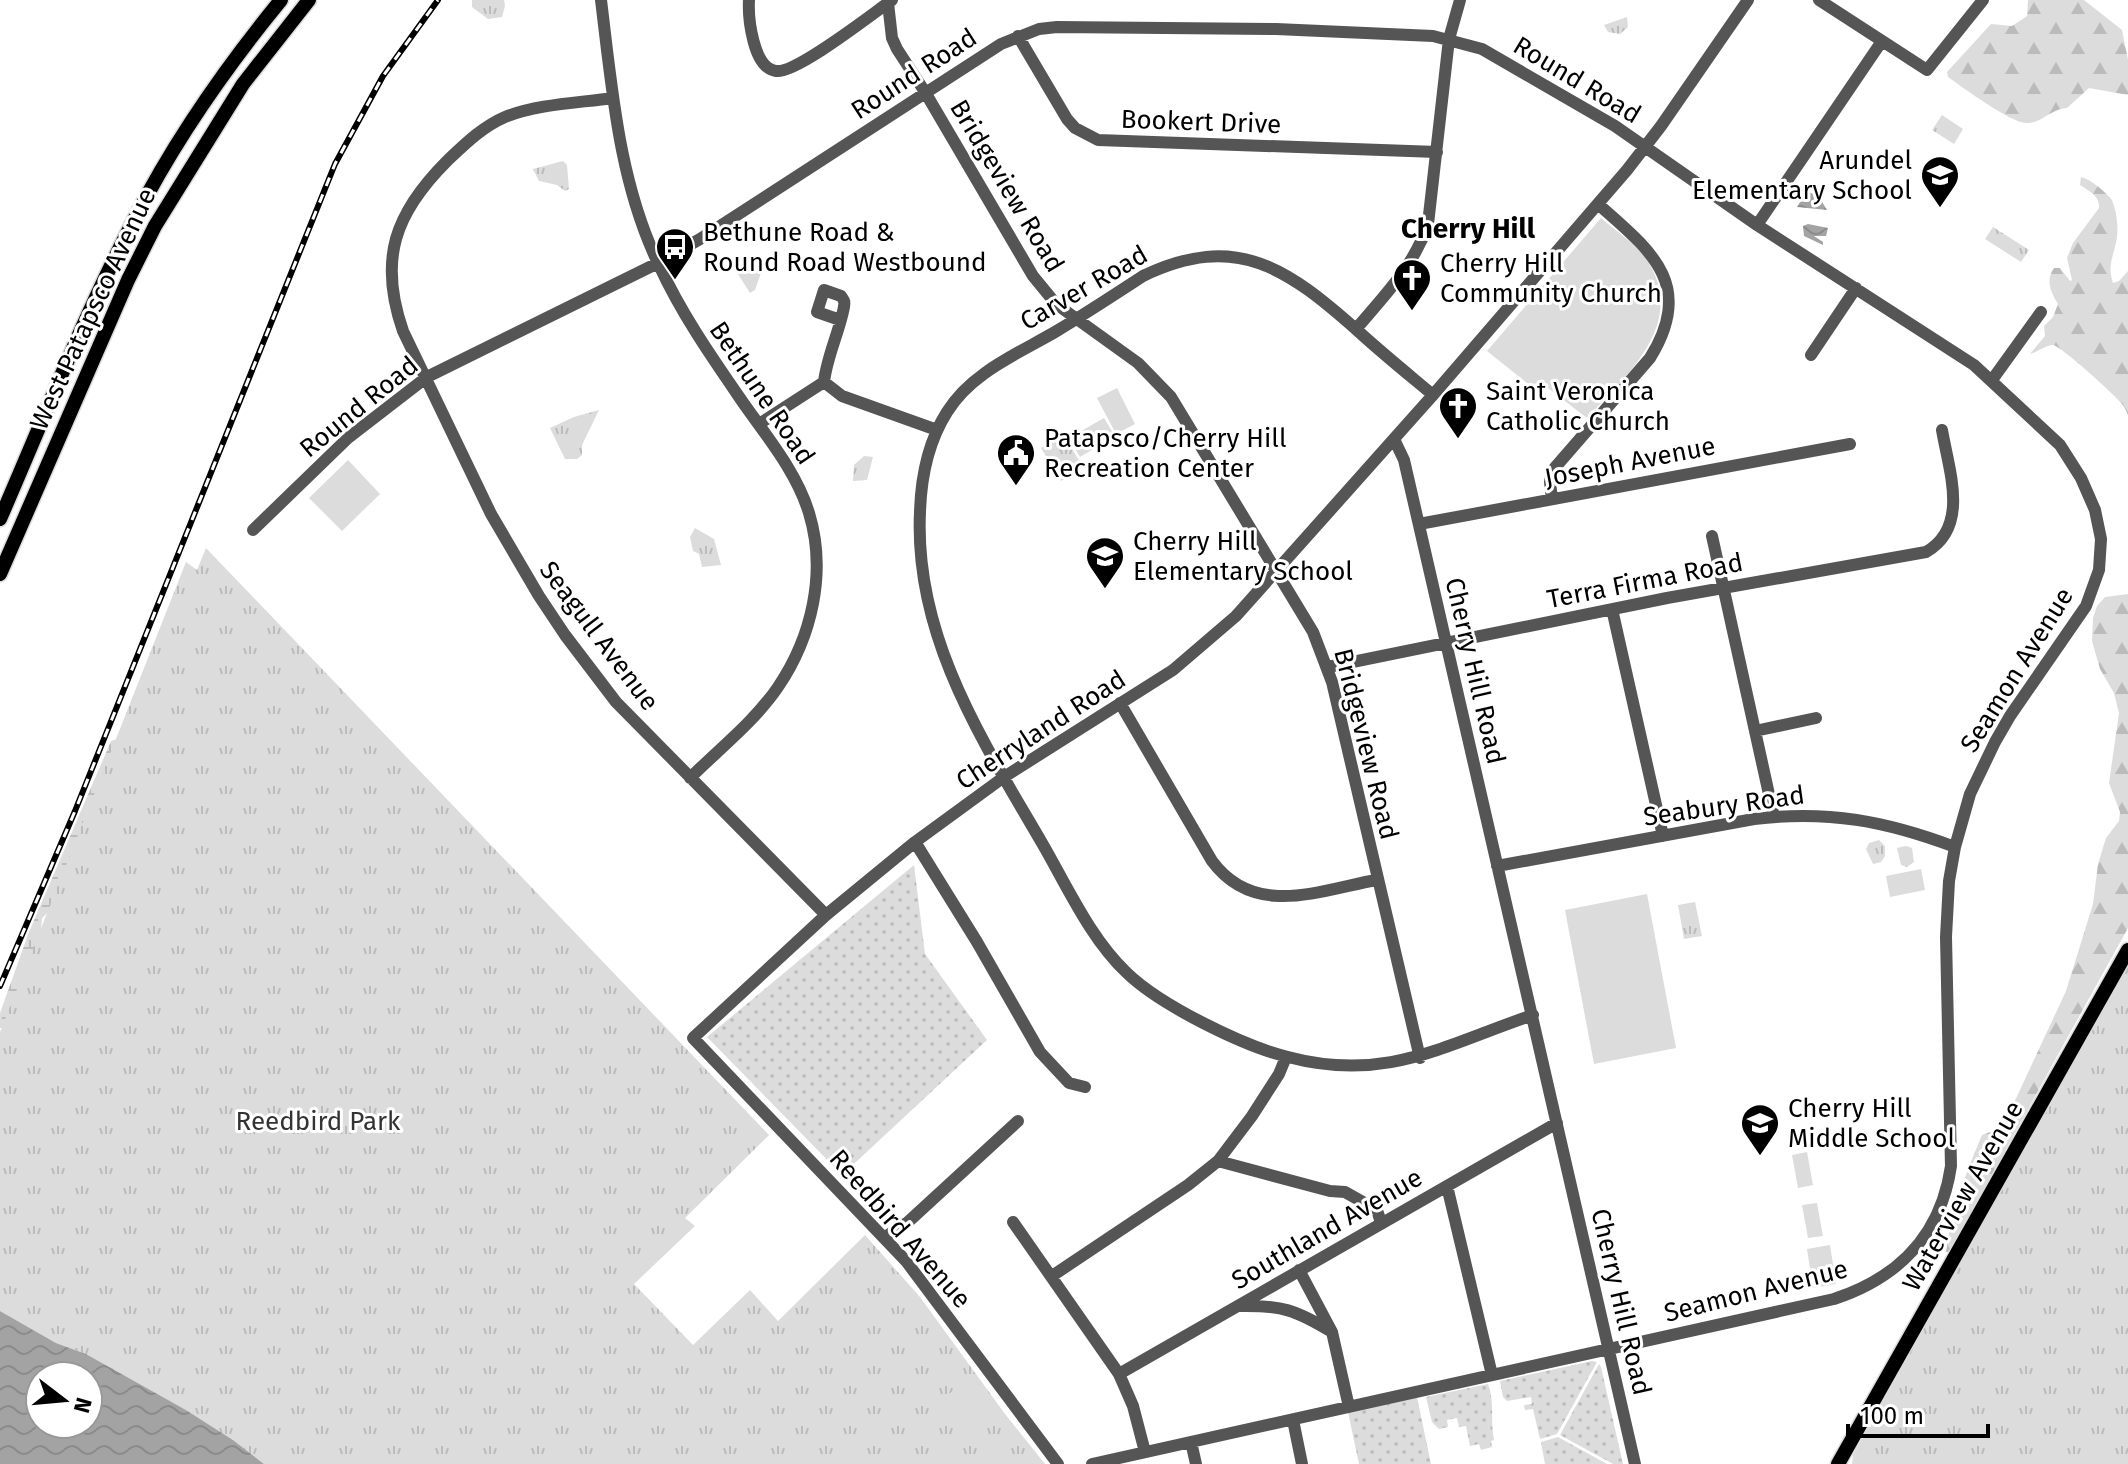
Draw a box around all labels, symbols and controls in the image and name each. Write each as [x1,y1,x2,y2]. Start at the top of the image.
street label: Round Road [845,22,983,126]
street label: Round Road [1508,30,1646,130]
street label: Bridgeview Road [943,94,1071,278]
street label: Bookert Drive [1120,104,1282,140]
place label: Arundel Elementary School [1692,145,1912,206]
school or university icon: Arundel Elementary School [1919,154,1961,209]
street label: West Patapsco Avenue [23,183,163,435]
district label: Cherry Hill [1401,212,1536,245]
place label: Bethune Road & Round Road Westbound [703,217,987,278]
bus stop icon: Bethune Road & Round Road Westbound [654,226,696,281]
street label: Carver Road [1015,239,1153,337]
place label: Cherry Hill Community Church [1440,248,1662,309]
church icon: Cherry Hill Community Church [1391,257,1433,312]
street label: Bethune Road [703,316,821,470]
street label: Round Road [294,350,424,464]
place label: Saint Veronica Catholic Church [1486,376,1670,437]
church icon: Saint Veronica Catholic Church [1437,385,1479,440]
place label: Patapsco/Cherry Hill Recreation Center [1044,423,1287,484]
street label: Joseph Avenue [1542,430,1718,494]
public building icon: Patapsco/Cherry Hill Recreation Center [995,432,1037,487]
place label: Cherry Hill Elementary School [1133,526,1353,587]
school or university icon: Cherry Hill Elementary School [1084,535,1126,590]
street label: Terra Firma Road [1544,547,1746,615]
street label: Seagull Avenue [533,555,665,717]
street label: Cherry Hill Road [1438,575,1512,767]
street label: Seamon Avenue [1954,582,2080,758]
street label: Bridgeview Road [1327,645,1405,843]
street label: Cherryland Road [950,664,1132,796]
street label: Seabury Road [1641,779,1807,833]
place label: Cherry Hill Middle School [1788,1093,1955,1154]
street label: Waterview Avenue [1896,1096,2030,1296]
school or university icon: Cherry Hill Middle School [1739,1102,1781,1157]
park label: Reedbird Park [236,1106,401,1137]
street label: Reedbird Avenue [823,1143,977,1315]
street label: Southland Avenue [1226,1162,1428,1296]
street label: Cherry Hill Road [1584,1206,1658,1398]
street label: Seamon Avenue [1661,1253,1851,1329]
north arrow [24,1360,104,1440]
scale bar [1848,1388,1988,1438]
text: N [68,1395,98,1416]
text: 100 m [1860,1402,1924,1430]

